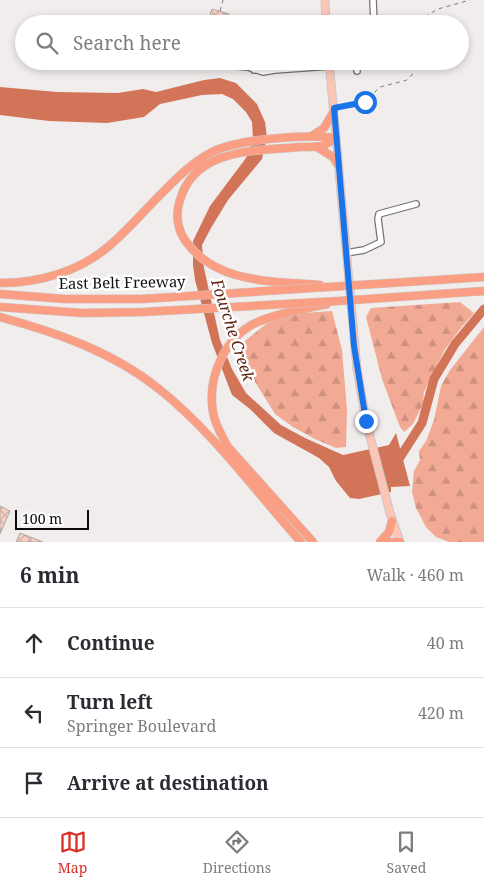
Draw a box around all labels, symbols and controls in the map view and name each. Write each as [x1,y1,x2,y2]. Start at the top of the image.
search box [15,15,469,70]
icon: search [33,29,61,57]
text: Search here [73,30,181,56]
route start [354,91,377,114]
street label: East Belt Freeway [58,271,186,293]
water label: Fourche Creek [206,275,260,385]
route end [355,410,378,433]
scale bar [15,507,89,530]
text: 100 m [22,509,62,528]
text: 6 min [20,561,79,589]
text: Walk · 460 m [367,564,464,586]
icon: ahead [20,629,48,657]
text: Continue [67,630,155,656]
text: 40 m [427,632,464,654]
text: Turn left [67,689,153,715]
icon: left [20,699,48,727]
text: 420 m [418,702,464,724]
text: Springer Boulevard [67,715,216,737]
icon: arrive [20,769,48,797]
text: Arrive at destination [67,770,269,796]
tab: Map [58,828,87,877]
tab: Directions [203,828,271,877]
tab: Saved [387,828,426,877]

